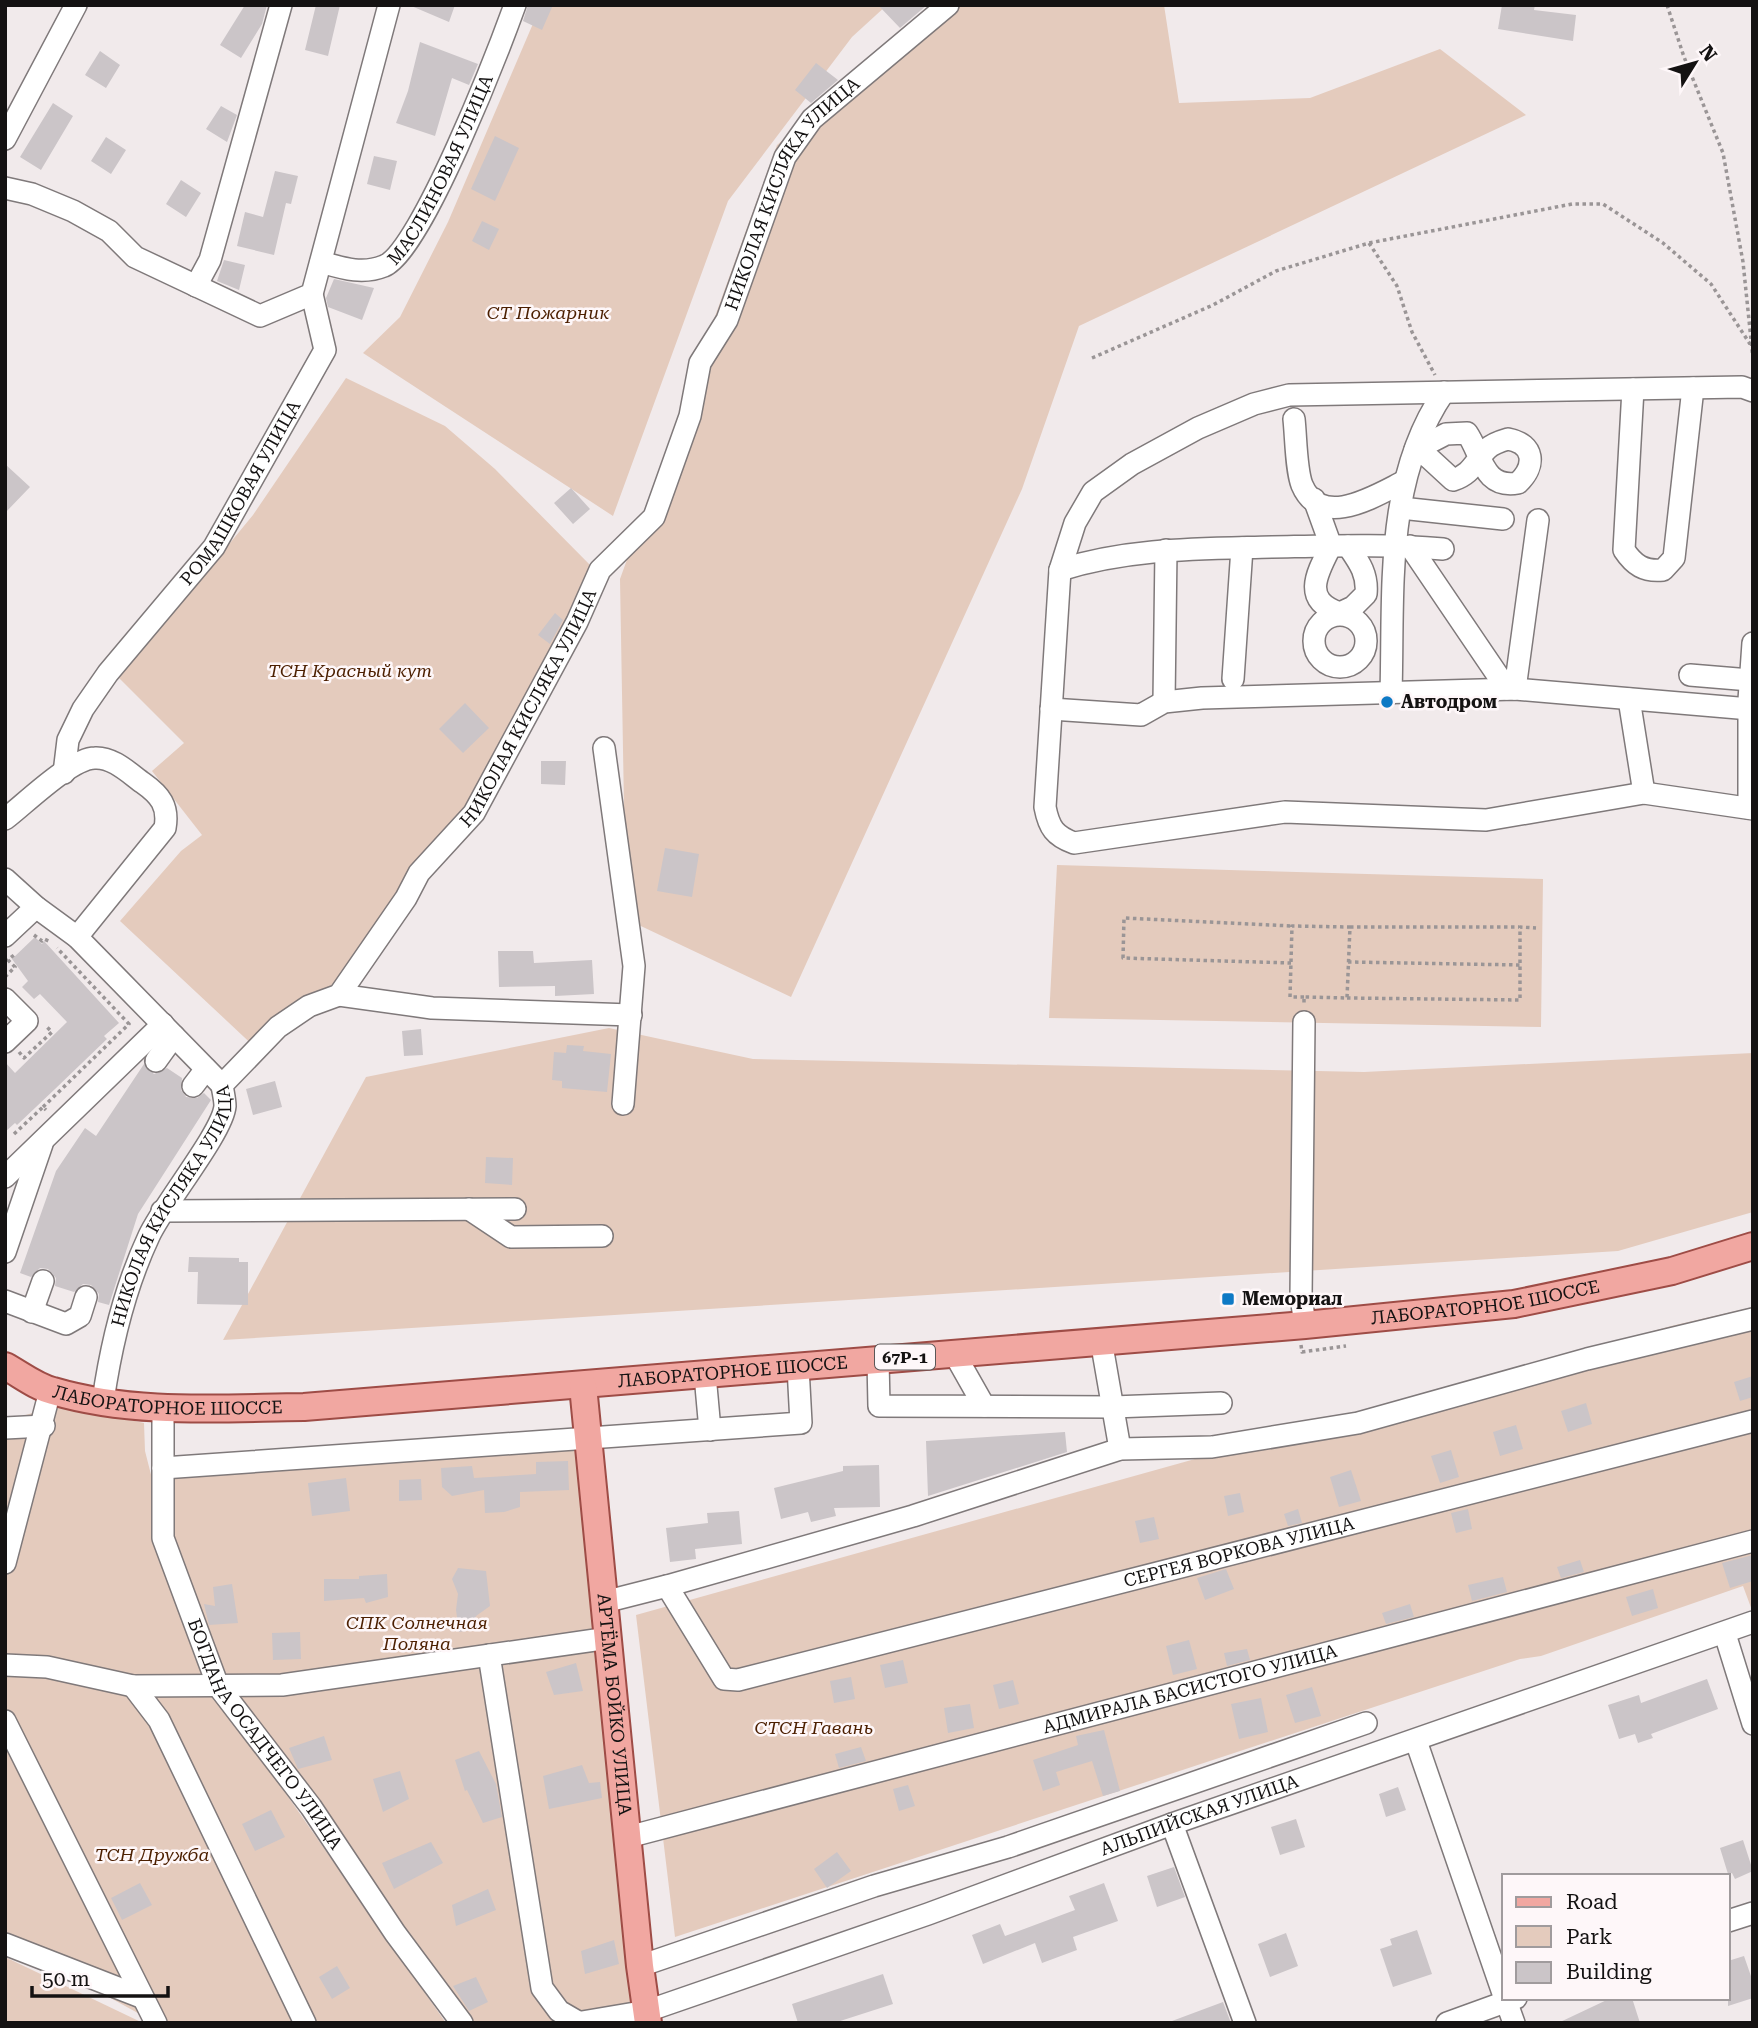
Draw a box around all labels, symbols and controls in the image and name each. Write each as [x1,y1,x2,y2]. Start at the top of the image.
north arrow [1660,28,1730,98]
text: N [1695,40,1722,66]
street label: МАСЛИНОВАЯ УЛИЦА [383,71,497,269]
street label: НИКОЛАЯ КИСЛЯКА УЛИЦА [720,72,864,313]
park label: СТ Пожарник [487,302,609,323]
street label: РОМАШКОВАЯ УЛИЦА [175,396,305,589]
street label: НИКОЛАЯ КИСЛЯКА УЛИЦА [455,585,600,831]
park label: ТСН Красный кут [268,660,432,681]
place label: Автодром [1401,691,1498,712]
marker: Автодром [1379,694,1395,710]
street label: НИКОЛАЯ КИСЛЯКА УЛИЦА [107,1083,235,1329]
street label: ЛАБОРАТОРНОЕ ШОССЕ [1370,1275,1601,1328]
place label: Мемориал [1242,1288,1343,1309]
marker: Мемориал [1220,1291,1236,1307]
road number: 67Р-1 [875,1344,935,1370]
street label: ЛАБОРАТОРНОЕ ШОССЕ [617,1351,849,1391]
street label: ЛАБОРАТОРНОЕ ШОССЕ [51,1381,283,1419]
street label: СЕРГЕЯ ВОРКОВА УЛИЦА [1121,1512,1356,1591]
street label: АРТЁМА БОЙКО УЛИЦА [593,1592,636,1817]
park label: СПК Солнечная Поляна [346,1612,488,1654]
street label: БОГДАНА ОСАДЧЕГО УЛИЦА [184,1615,347,1853]
street label: АДМИРАЛА БАСИСТОГО УЛИЦА [1040,1640,1339,1737]
park label: СТСН Гавань [755,1717,873,1738]
street label: АЛЬПИЙСКАЯ УЛИЦА [1097,1770,1301,1860]
park label: ТСН Дружба [95,1844,209,1865]
legend [1502,1874,1730,2000]
text: Road [1566,1890,1618,1914]
text: Park [1566,1925,1612,1949]
scale bar [32,1954,168,1998]
text: Building [1566,1960,1652,1984]
text: 50 m [42,1967,90,1991]

